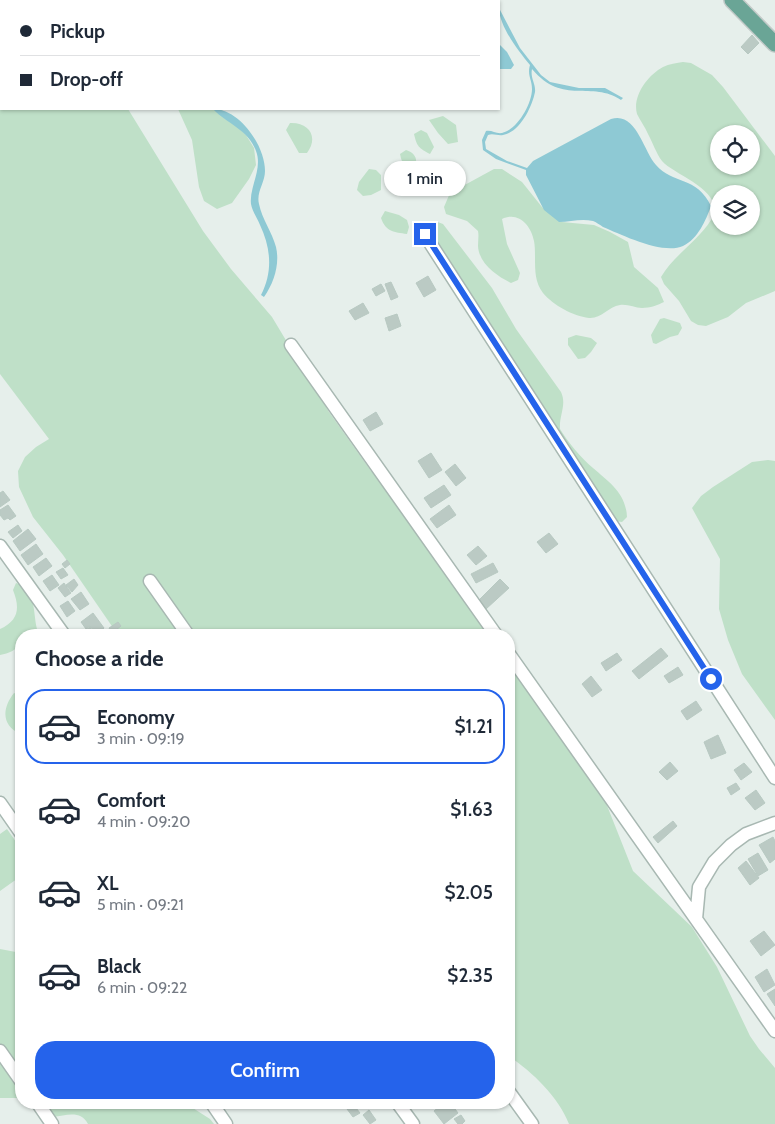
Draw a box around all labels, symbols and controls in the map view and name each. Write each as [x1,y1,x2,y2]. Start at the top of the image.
text: Pickup [50,20,105,43]
text: Drop-off [50,68,123,91]
map controls [710,125,760,235]
button: locate [710,125,760,175]
callout: 1 min [384,162,466,196]
text: 1 min [407,169,443,188]
button: layers [710,185,760,235]
route end [414,223,436,245]
text: Choose a ride [35,645,164,672]
route start [700,668,722,690]
icon: car [37,704,82,749]
text: Economy [97,706,175,729]
text: $1.21 [454,715,493,738]
text: 3 min · 09:19 [97,729,185,748]
icon: car [37,787,82,832]
text: Comfort [97,789,166,812]
text: $1.63 [450,798,493,821]
text: 4 min · 09:20 [97,812,190,831]
icon: car [37,870,82,915]
text: XL [97,872,118,895]
text: $2.05 [444,881,493,904]
text: 5 min · 09:21 [97,895,184,914]
icon: car [37,953,82,998]
text: Black [97,955,141,978]
text: $2.35 [447,964,493,987]
text: 6 min · 09:22 [97,978,187,997]
button: Confirm [35,1041,495,1099]

